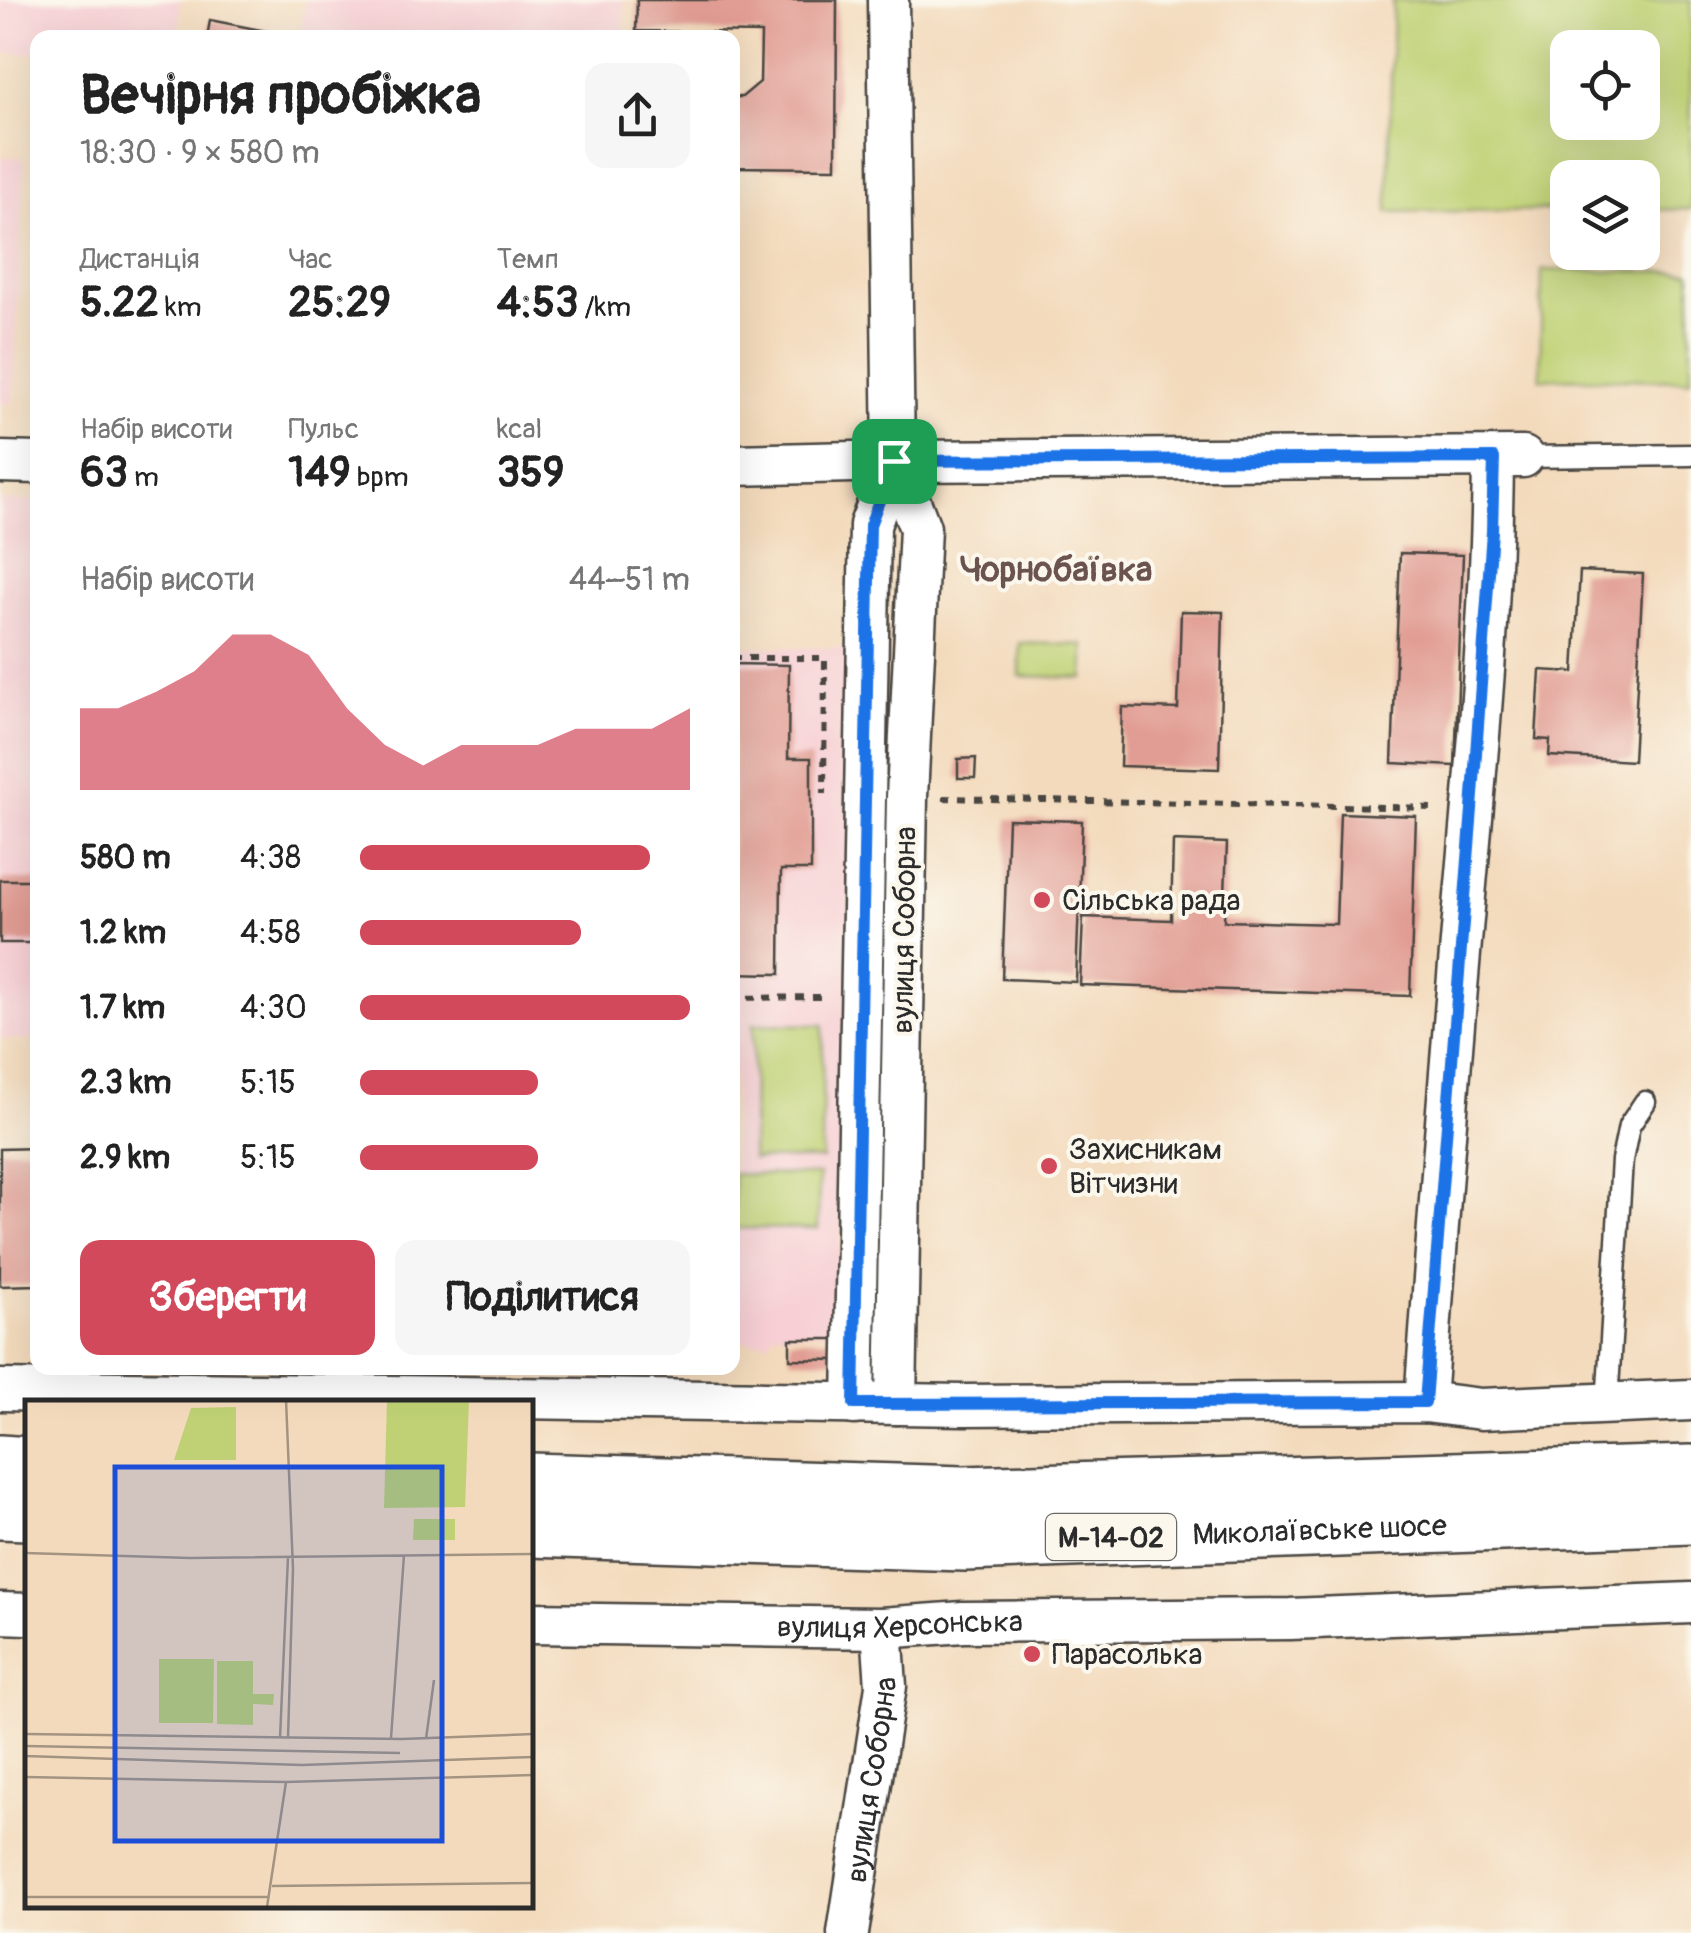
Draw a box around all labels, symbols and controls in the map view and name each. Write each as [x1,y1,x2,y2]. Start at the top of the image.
map controls [1550,30,1660,270]
button: locate [1550,30,1660,140]
text: Вечірня пробіжка [80,61,481,130]
button: share [585,63,690,168]
text: 18:30 · 9 × 580 m [80,133,320,173]
button: layers [1550,160,1660,270]
text: Дистанція [80,242,200,277]
text: Час [288,242,332,277]
text: Темп [497,242,559,277]
text: 5.22 [80,277,159,329]
text: 25:29 [288,277,391,329]
text: 4:53 [497,277,578,329]
text: km [159,290,202,325]
text: /km [578,290,631,325]
text: Набір висоти [80,412,232,447]
text: Пульс [288,412,359,447]
text: kcal [497,412,542,447]
pin [852,419,937,504]
icon: arrive [867,434,922,489]
text: 63 [80,447,128,499]
text: 149 [288,447,351,499]
text: 359 [497,447,565,499]
text: m [128,460,159,495]
text: bpm [351,460,409,495]
district label: Чорнобаївка [960,548,1152,592]
text: Набір висоти [80,560,254,600]
text: 44–51 m [569,560,690,600]
street label: вулиця Соборна [884,826,925,1034]
text: 580 m [80,838,171,878]
text: 4:38 [240,838,301,878]
place label: Сільська рада [1062,882,1240,919]
marker: Сільська рада [1031,889,1053,911]
text: 1.2 km [80,913,166,953]
text: 4:58 [240,913,301,953]
text: 1.7 km [80,988,165,1028]
text: 4:30 [240,988,307,1028]
text: 2.3 km [80,1063,171,1103]
text: 5:15 [240,1063,296,1103]
place label: Захисникам Вітчизни [1069,1131,1222,1202]
text: 2.9 km [80,1138,170,1178]
text: 5:15 [240,1138,296,1178]
marker: Захисникам Вітчизни [1038,1155,1060,1177]
button: Зберегти [80,1240,375,1355]
button: Поділитися [395,1240,690,1355]
inset map [25,1400,532,1908]
street label: Миколаївське шосе [1192,1507,1448,1554]
road number: М-14-02 [1046,1514,1176,1560]
street label: вулиця Херсонська [777,1603,1023,1647]
place label: Парасолька [1052,1636,1202,1673]
marker: Парасолька [1021,1643,1043,1665]
street label: вулиця Соборна [838,1676,905,1885]

